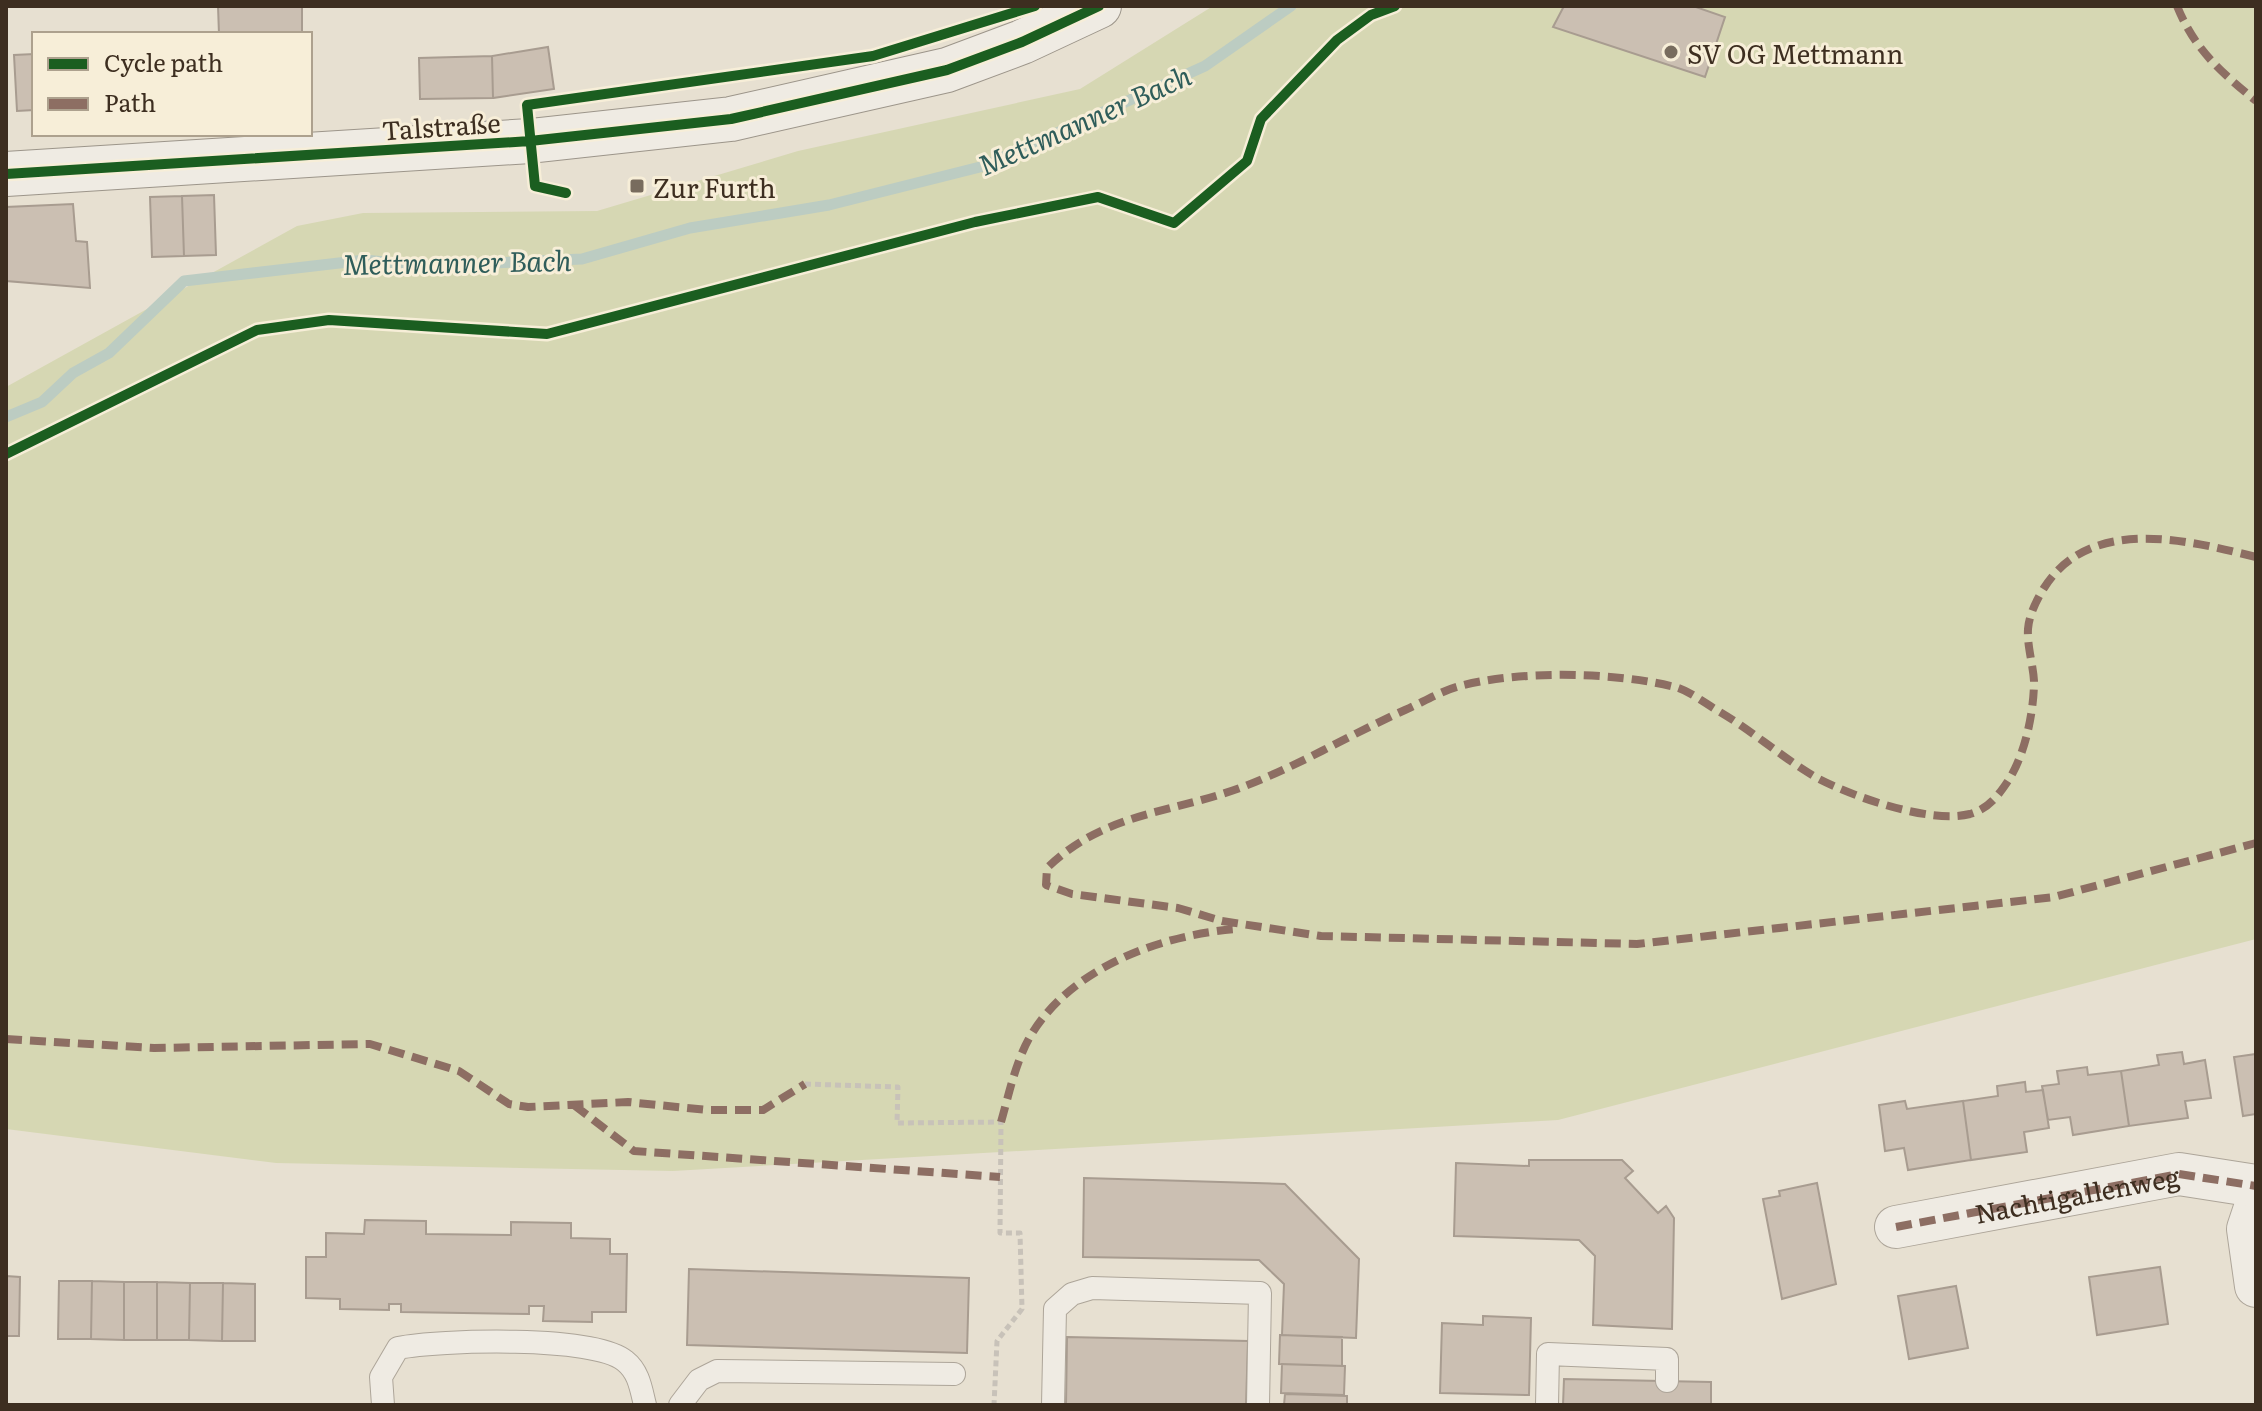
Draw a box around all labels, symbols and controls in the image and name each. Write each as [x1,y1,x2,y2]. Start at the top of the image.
legend [32,32,312,136]
place label: SV OG Mettmann [1687,33,1903,72]
marker: SV OG Mettmann [1662,43,1680,61]
text: Cycle path [104,44,223,79]
water label: Mettmanner Bach [971,53,1198,185]
text: Path [104,84,156,119]
street label: Talstraße [380,101,502,149]
place label: Zur Furth [653,167,776,206]
marker: Zur Furth [628,177,646,195]
water label: Mettmanner Bach [342,238,572,284]
street label: Nachtigallenweg [1971,1155,2183,1231]

